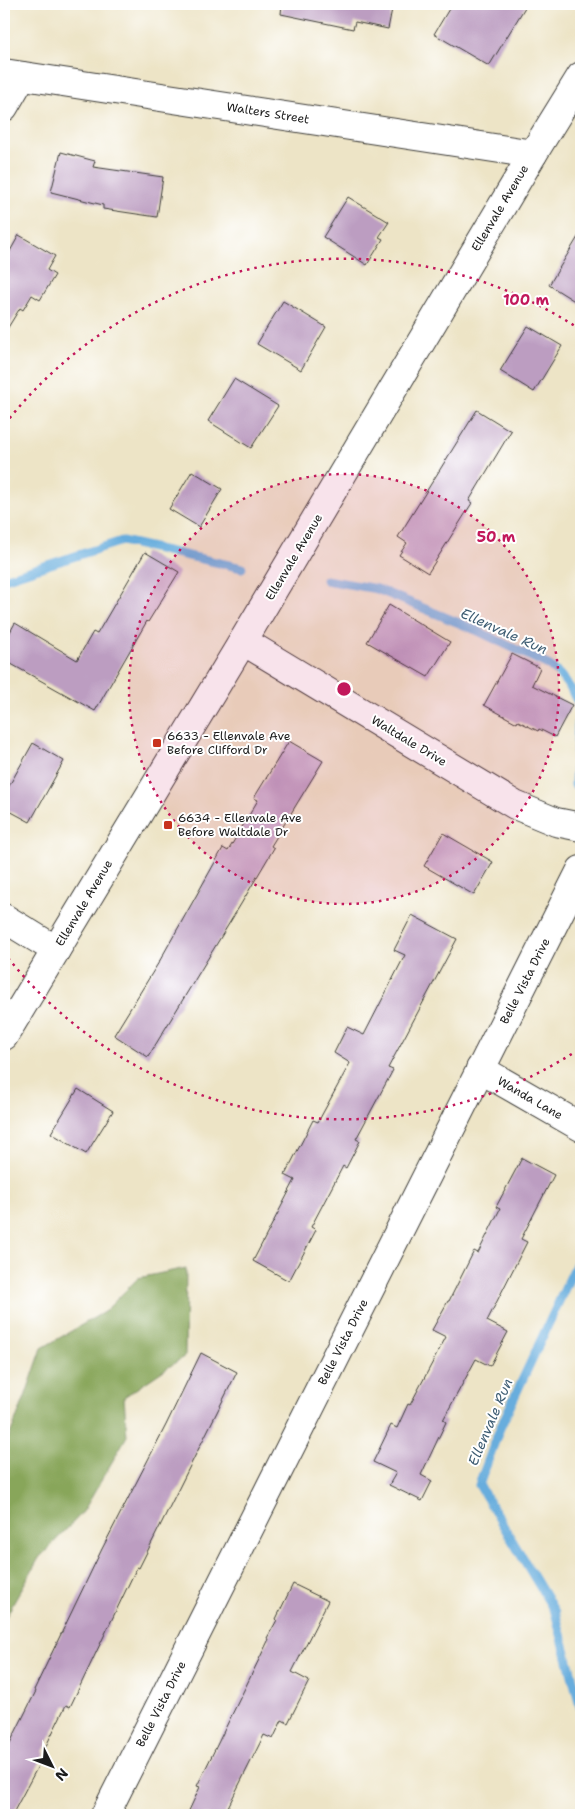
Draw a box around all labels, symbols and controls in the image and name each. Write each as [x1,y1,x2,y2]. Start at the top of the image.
street label: Walters Street [225,99,311,127]
street label: Ellenvale Avenue [468,161,532,254]
text: 100 m [503,290,549,310]
street label: Ellenvale Avenue [262,510,326,603]
text: 50 m [477,527,516,547]
water label: Ellenvale Run [458,604,550,658]
centre of rings [335,680,353,698]
street label: Waltdale Drive [368,712,450,770]
place label: 6633 - Ellenvale Ave Before Clifford Dr [167,728,291,758]
marker: 6633 - Ellenvale Ave Before Clifford Dr [151,737,163,749]
place label: 6634 - Ellenvale Ave Before Waltdale Dr [178,810,302,840]
marker: 6634 - Ellenvale Ave Before Waltdale Dr [162,819,174,831]
street label: Ellenvale Avenue [52,856,116,949]
street label: Belle Vista Drive [496,935,554,1027]
street label: Wanda Lane [494,1073,566,1123]
street label: Belle Vista Drive [314,1296,372,1388]
water label: Ellenvale Run [464,1376,516,1468]
street label: Belle Vista Drive [132,1658,190,1750]
north arrow [28,1742,78,1792]
text: N [51,1765,72,1785]

